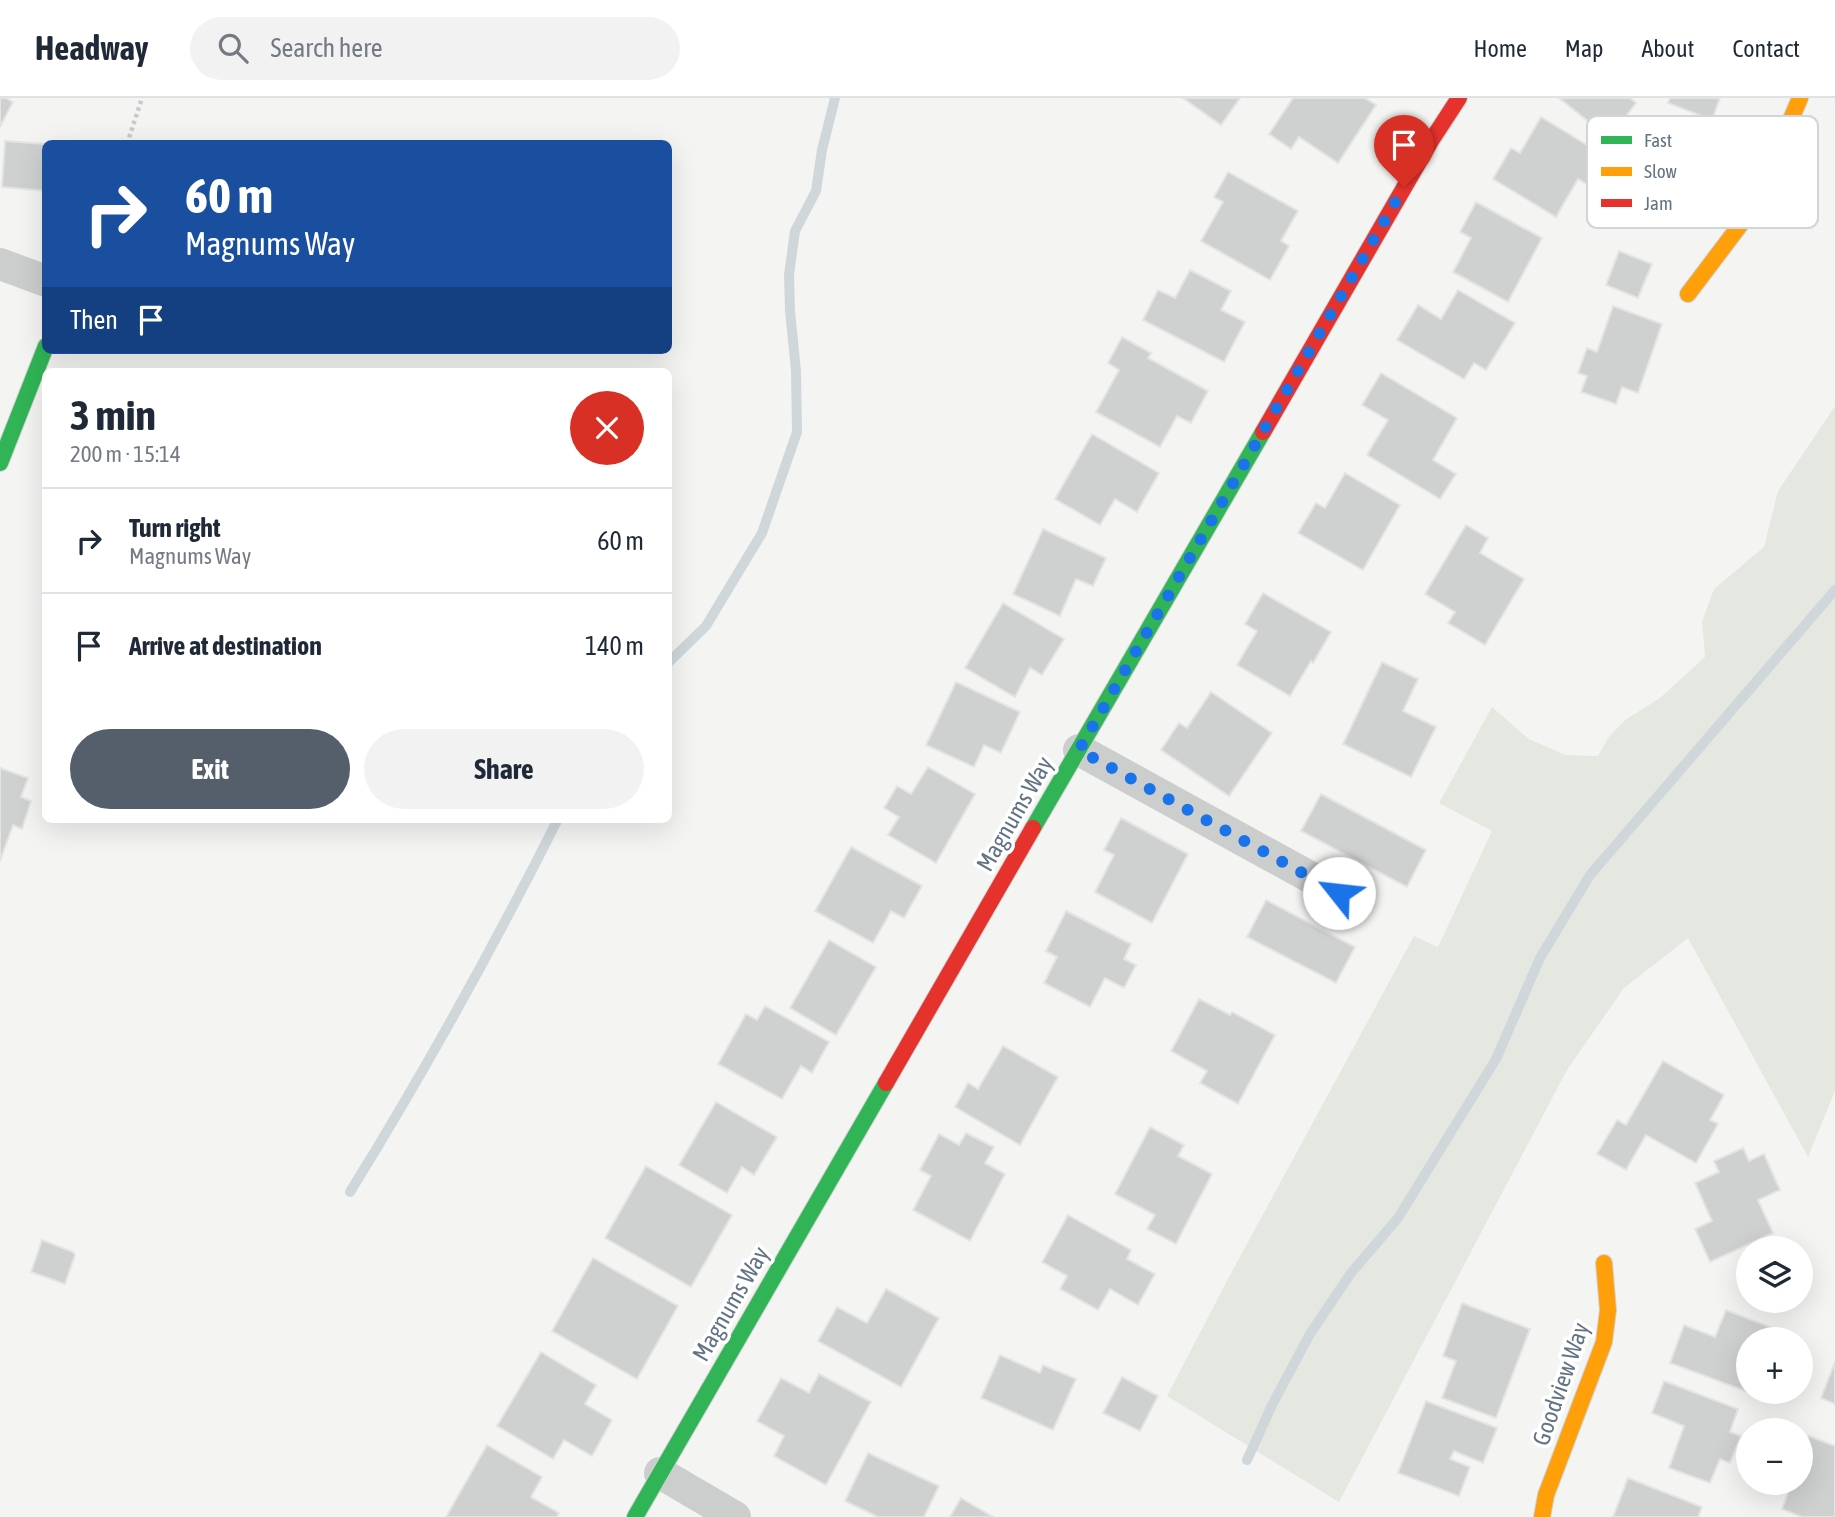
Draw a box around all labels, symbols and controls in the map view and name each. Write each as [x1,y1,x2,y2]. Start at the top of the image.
search box [190,17,680,80]
text: Headway [35,29,148,67]
icon: search [214,29,252,67]
text: Search here [270,33,383,63]
text: Home [1473,35,1527,62]
text: Map [1565,35,1603,62]
text: About [1641,35,1694,62]
text: Contact [1732,35,1800,62]
pin [1374,115,1434,187]
legend [1587,116,1818,228]
icon: arrive [1385,126,1423,164]
text: Fast [1644,129,1672,151]
text: Slow [1644,160,1678,182]
text: 60 m [185,167,273,223]
icon: right [70,168,161,259]
text: Jam [1644,192,1673,214]
text: Magnums Way [185,225,355,262]
icon: arrive [132,301,170,339]
text: Then [70,305,118,335]
text: 3 min [70,391,156,439]
button: close [570,391,644,465]
text: 200 m · 15:14 [70,441,181,467]
text: Turn right [129,513,220,543]
icon: right [70,522,108,560]
text: 60 m [597,526,644,556]
text: Magnums Way [129,543,251,569]
icon: arrive [70,627,108,665]
text: Arrive at destination [129,631,322,661]
text: 140 m [585,631,644,661]
button: Exit [70,729,350,809]
button: Share [364,729,644,809]
street label: Magnums Way [971,752,1058,876]
position arrow [1302,856,1376,930]
map controls [1736,1236,1813,1495]
button: layers [1736,1236,1813,1313]
street label: Magnums Way [687,1242,774,1366]
street label: Goodview Way [1527,1319,1594,1449]
button: + [1736,1327,1813,1404]
button: − [1736,1418,1813,1495]

